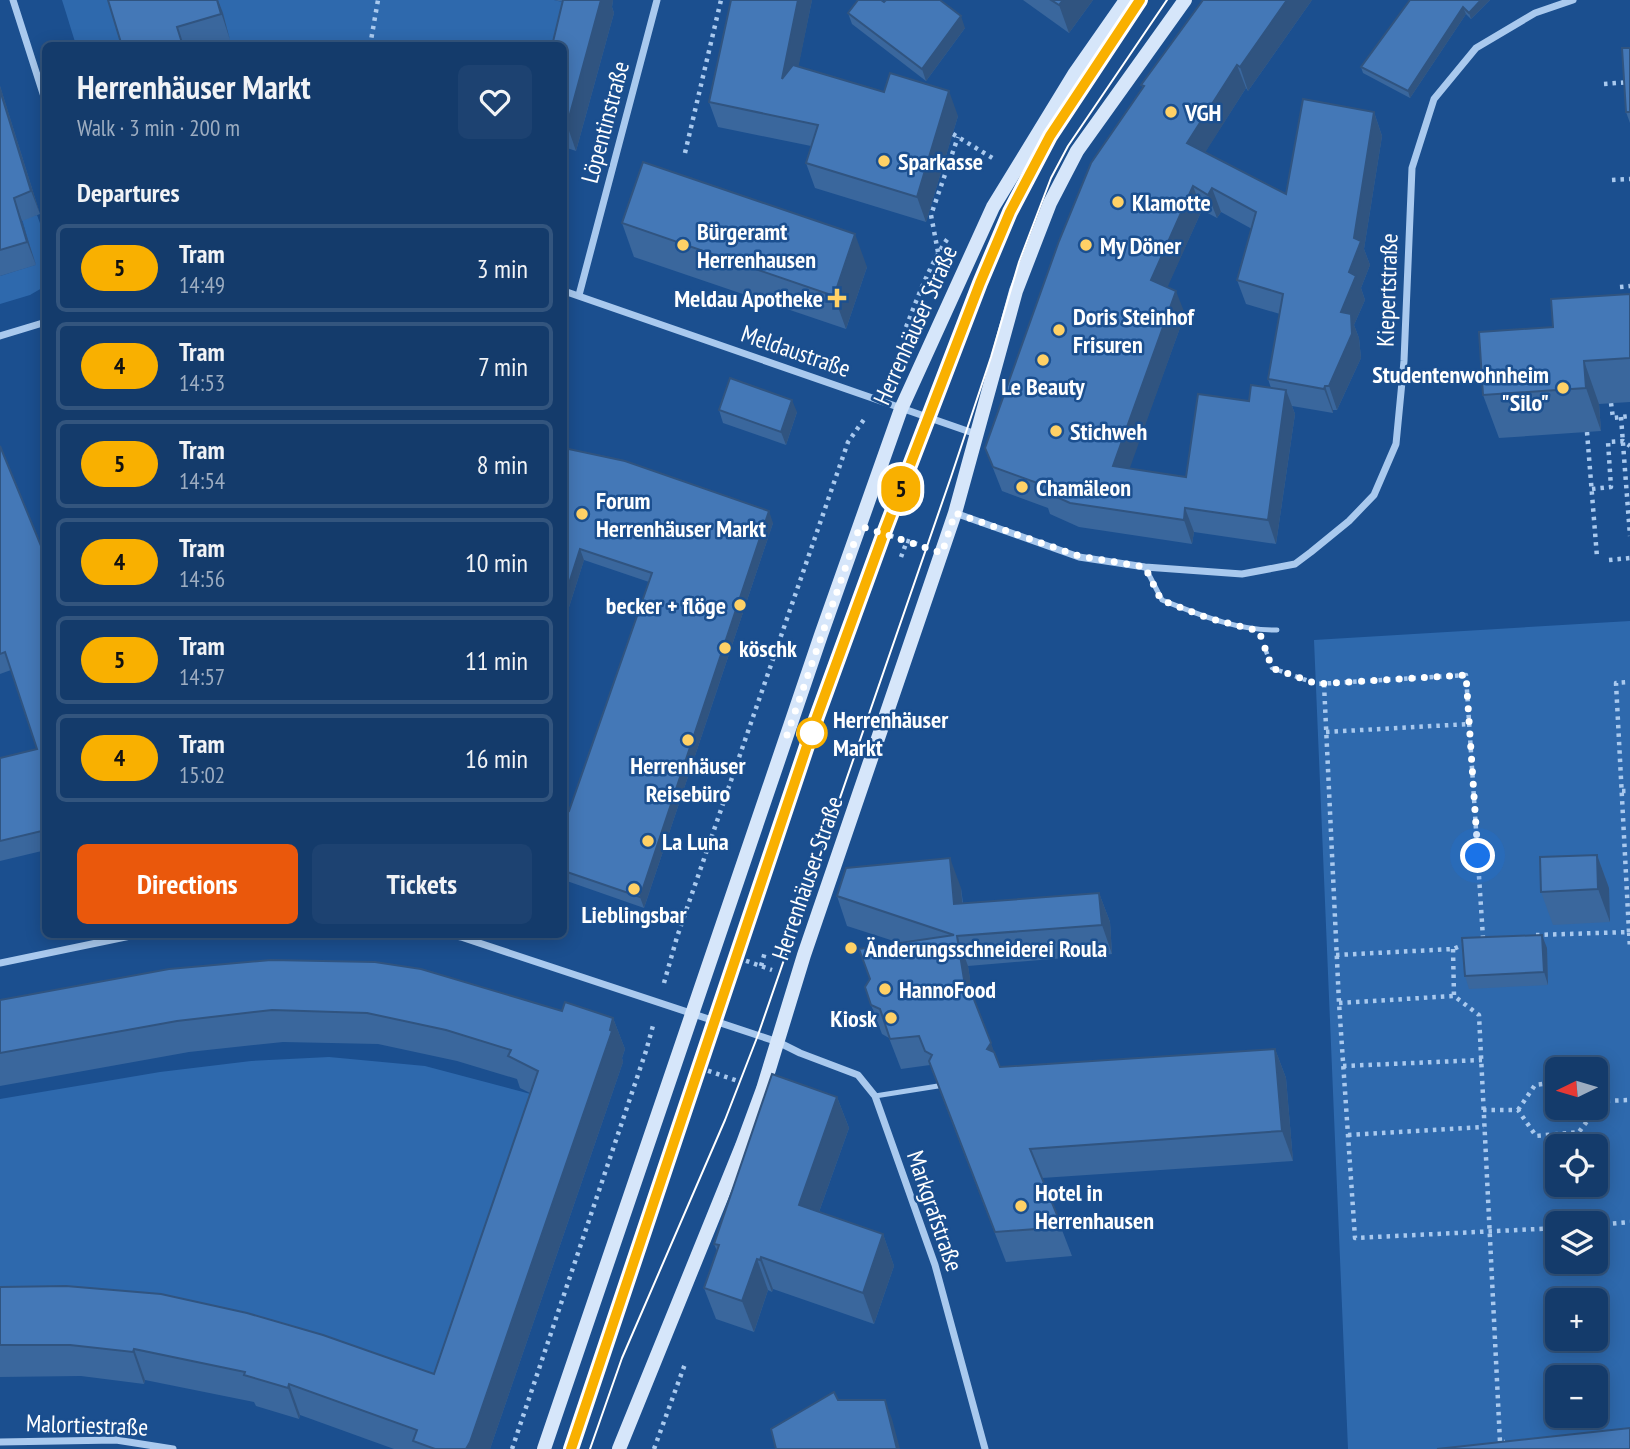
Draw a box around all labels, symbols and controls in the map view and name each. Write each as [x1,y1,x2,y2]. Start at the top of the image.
street label: Löpentinstraße [574,58,636,186]
text: Herrenhäuser Markt [77,65,311,108]
button: heart [458,65,532,139]
place label: VGH [1184,97,1221,128]
marker: VGH [1163,104,1179,120]
text: Walk · 3 min · 200 m [77,113,240,142]
place label: Sparkasse [898,146,983,177]
marker: Sparkasse [876,153,892,169]
text: Departures [77,176,180,209]
place label: Klamotte [1132,187,1211,218]
marker: Klamotte [1110,194,1126,210]
place label: Bürgeramt Herrenhausen [697,216,816,275]
place label: My Döner [1100,230,1182,261]
street label: Kiepertstraße [1370,233,1404,347]
text: Tram [179,237,225,270]
marker: Bürgeramt Herrenhausen [675,237,691,253]
marker: My Döner [1078,237,1094,253]
street label: Herrenhäuser Straße [866,240,964,410]
text: 5 [114,252,125,283]
text: 3 min [477,252,528,285]
text: 14:49 [179,270,225,299]
place label: Meldau Apotheke [674,283,823,314]
marker: Meldau Apotheke [829,290,845,306]
place label: Doris Steinhof Frisuren [1073,301,1195,360]
street label: Meldaustraße [737,318,855,384]
marker: Doris Steinhof Frisuren [1051,322,1067,338]
text: Tram [179,335,225,368]
text: 4 [114,350,125,381]
text: 7 min [478,350,528,383]
marker: Le Beauty [1035,352,1051,368]
place label: Studentenwohnheim "Silo" [1372,359,1549,418]
text: 14:53 [179,368,225,397]
place label: Le Beauty [1001,371,1085,402]
marker: Studentenwohnheim "Silo" [1555,380,1571,396]
place label: Stichweh [1070,416,1147,447]
marker: Stichweh [1048,423,1064,439]
text: Tram [179,433,225,466]
text: 5 [114,448,125,479]
text: 8 min [477,448,528,481]
text: 14:54 [179,466,225,495]
line badge: 5 [878,466,924,512]
place label: Chamäleon [1036,472,1131,503]
text: 5 [895,473,907,504]
marker: Chamäleon [1014,479,1030,495]
place label: Forum Herrenhäuser Markt [596,485,766,544]
marker: Forum Herrenhäuser Markt [574,506,590,522]
text: Tram [179,531,225,564]
text: 4 [114,546,125,577]
text: 10 min [465,546,528,579]
text: 14:56 [179,564,225,593]
place label: becker + flöge [606,590,726,621]
marker: becker + flöge [732,597,748,613]
text: Tram [179,629,225,662]
place label: köschk [739,633,797,664]
marker: köschk [717,640,733,656]
text: 5 [114,644,125,675]
text: 11 min [465,644,528,677]
text: 14:57 [179,662,225,691]
place label: Herrenhäuser Markt [833,704,949,763]
marker: Herrenhäuser Markt [797,718,827,748]
text: Tram [179,727,225,760]
marker: Herrenhäuser Reisebüro [680,732,696,748]
text: 4 [114,742,125,773]
text: 16 min [465,742,528,775]
place label: Herrenhäuser Reisebüro [630,750,747,809]
text: 15:02 [179,760,225,789]
street label: Herrenhäuser Straße [764,792,850,964]
place label: La Luna [662,826,729,857]
marker: La Luna [640,833,656,849]
your location [1460,838,1495,873]
button: Directions [77,844,298,924]
button: Tickets [312,844,532,924]
marker: Lieblingsbar [626,881,642,897]
place label: Lieblingsbar [581,899,688,930]
place label: Änderungsschneiderei Roula [864,933,1107,964]
marker: Änderungsschneiderei Roula [843,940,859,956]
place label: HannoFood [899,974,996,1005]
marker: HannoFood [877,981,893,997]
place label: Kiosk [830,1003,877,1034]
marker: Kiosk [883,1010,899,1026]
north arrow [1545,1057,1608,1120]
map controls [1545,1057,1608,1428]
button: locate [1545,1134,1608,1197]
street label: Markgrafstraße [900,1146,970,1276]
place label: Hotel in Herrenhausen [1035,1177,1154,1236]
marker: Hotel in Herrenhausen [1013,1198,1029,1214]
button: layers [1545,1211,1608,1274]
button: + [1545,1288,1608,1351]
button: − [1545,1365,1608,1428]
street label: Malortiestraße [25,1407,149,1443]

